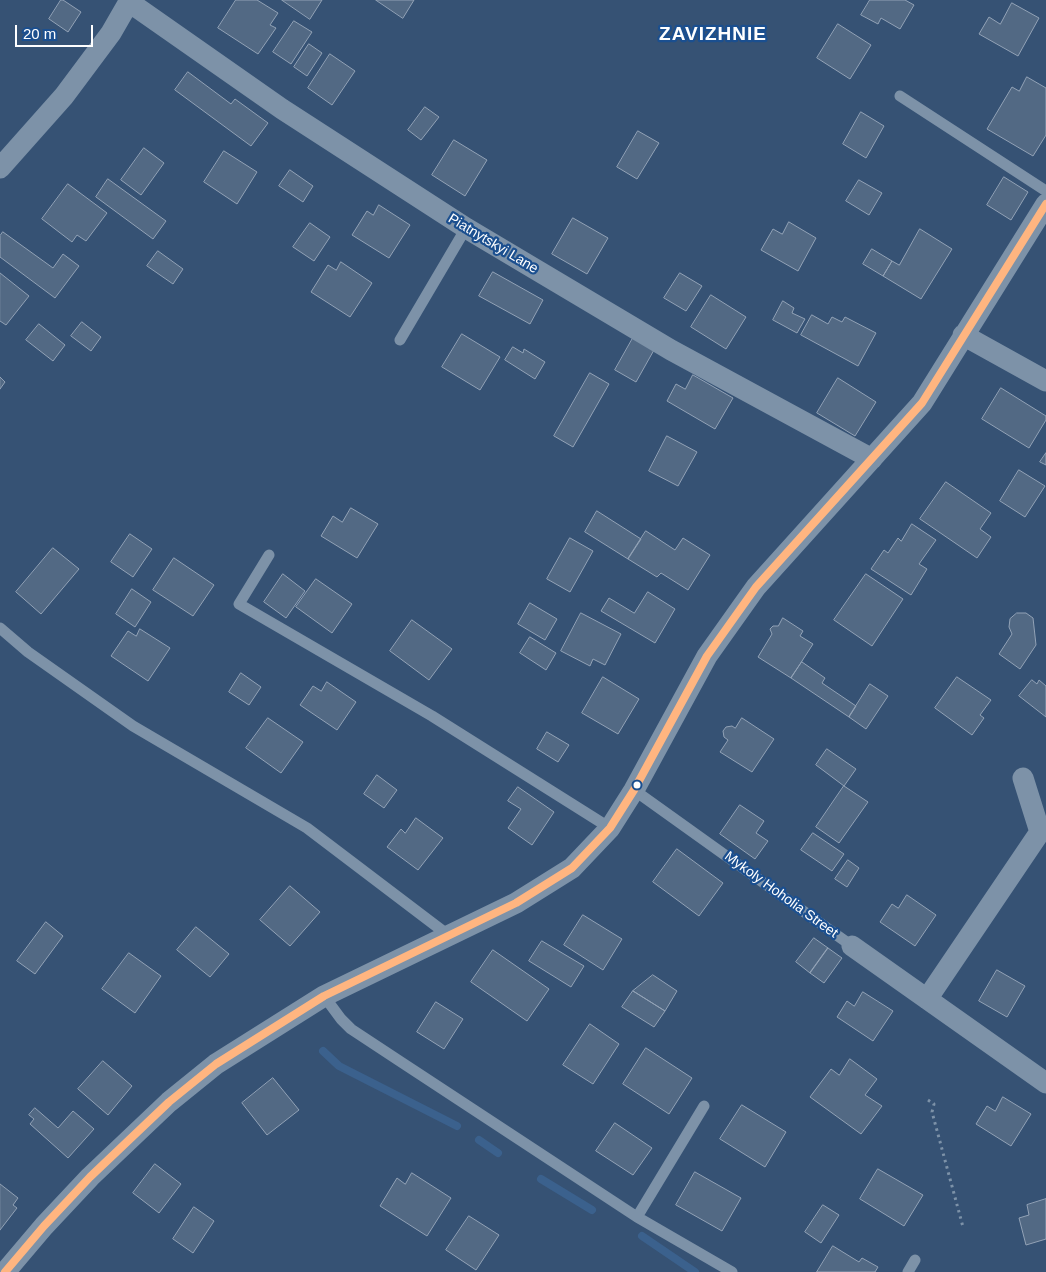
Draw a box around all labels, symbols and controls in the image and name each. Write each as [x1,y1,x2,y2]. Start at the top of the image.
scale bar [18,15,95,47]
district label: ZAVIZHNIE [658,24,768,46]
text: 20 m [23,25,56,42]
street label: Piatnytskyi Lane [445,211,541,277]
unlabelled marker [632,780,642,790]
street label: Mykoly Hoholia Street [721,848,841,942]

